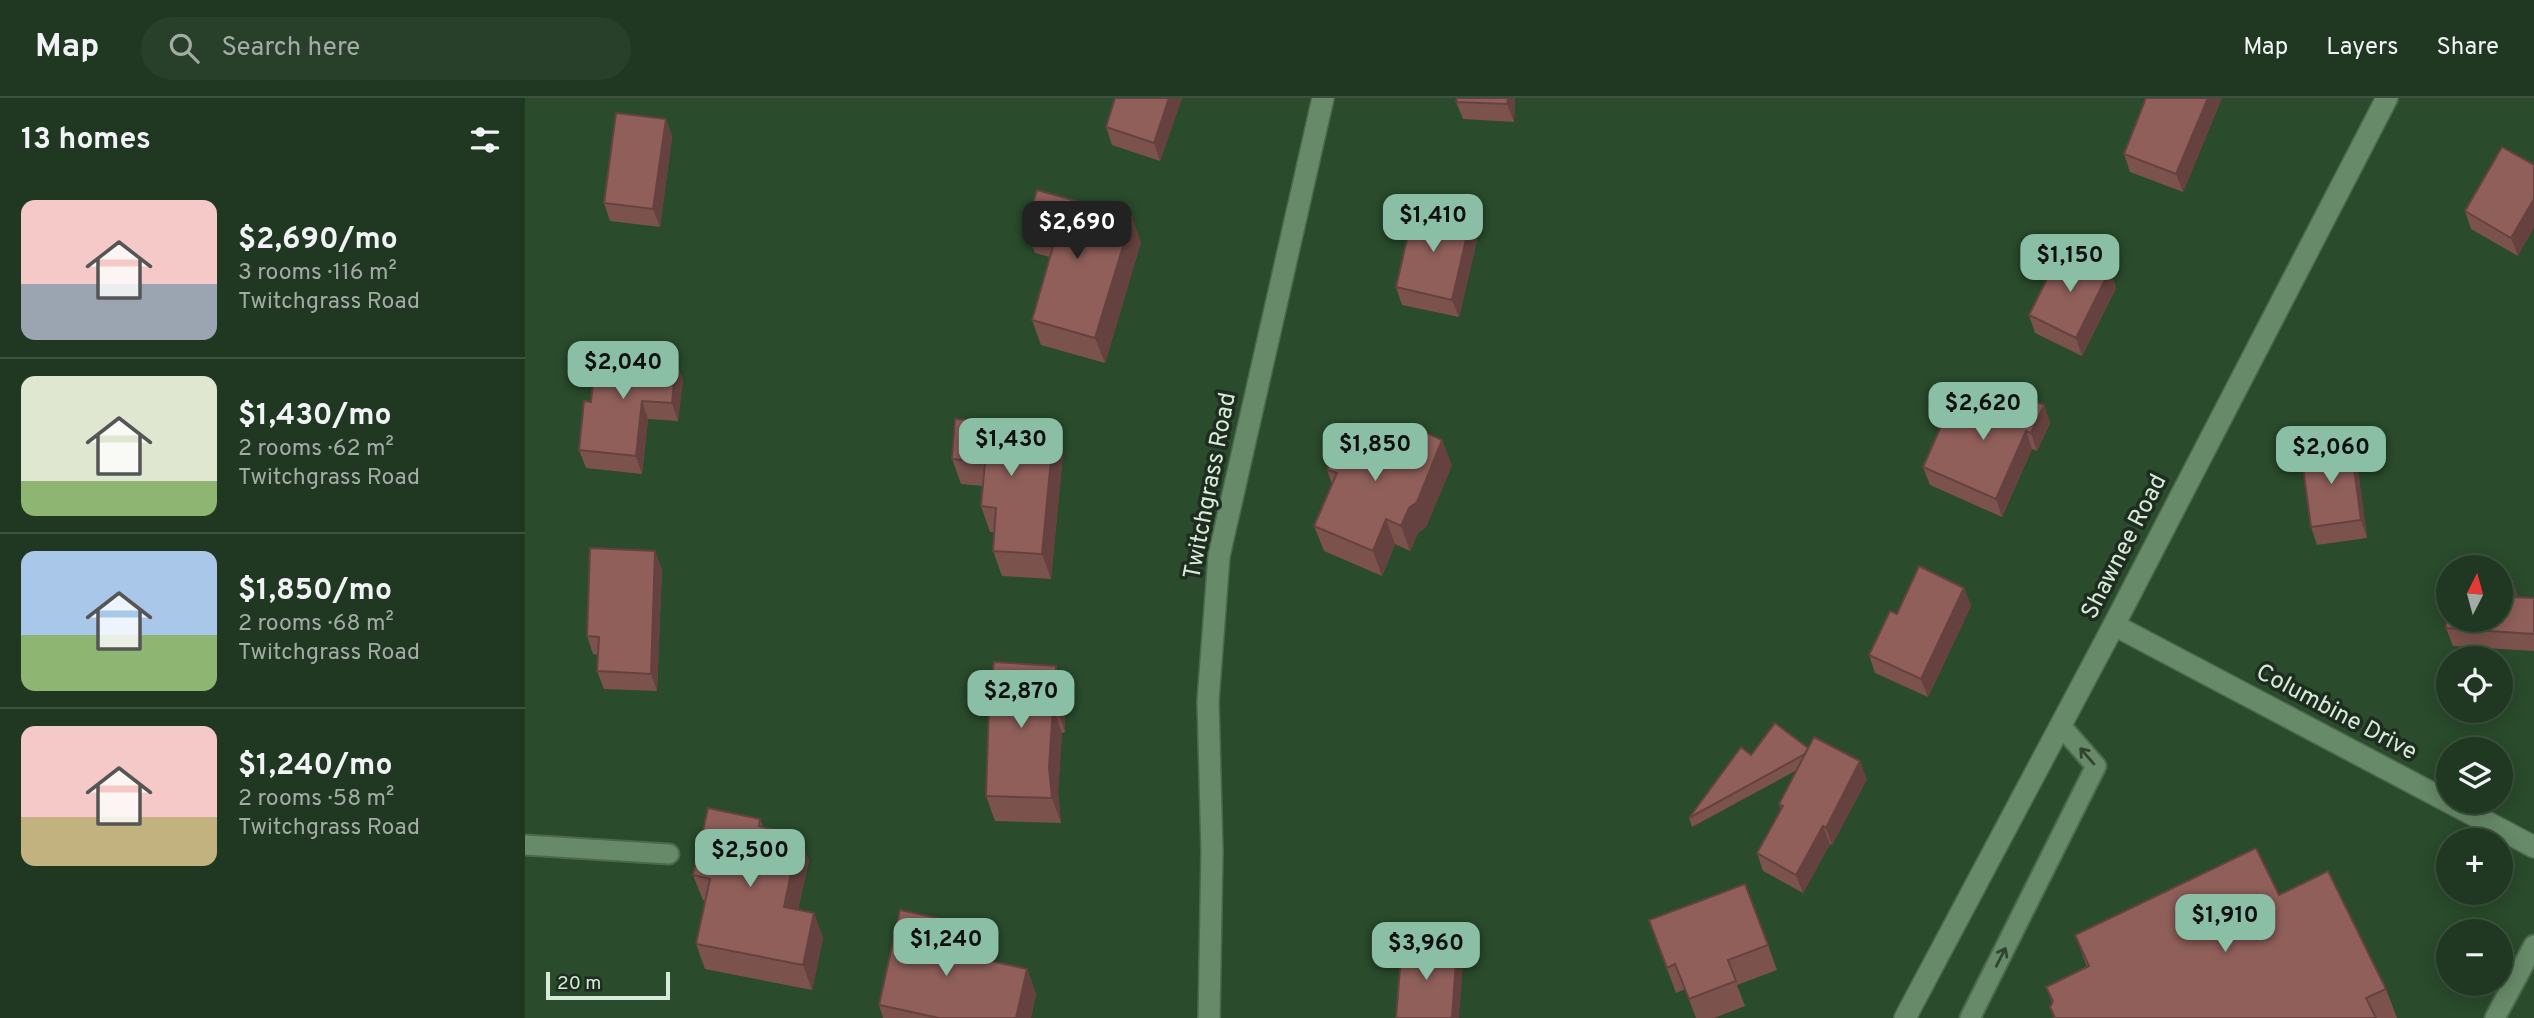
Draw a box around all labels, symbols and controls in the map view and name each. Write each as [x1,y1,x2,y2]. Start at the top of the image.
search box [141,17,631,80]
text: Map [35,27,99,69]
icon: search [165,29,203,67]
text: Search here [221,32,360,65]
text: Map [2243,33,2288,63]
text: Layers [2326,33,2398,63]
text: Share [2436,33,2499,63]
icon: filters [466,121,504,159]
text: 13 homes [21,122,151,159]
pin: $1,410 [1376,194,1490,254]
pin: $2,690 [1020,202,1134,261]
text: $1,410 [1399,202,1467,231]
text: $2,690 [1038,209,1116,238]
text: $2,690/mo [238,222,398,259]
icon: home [77,228,161,312]
pin: $1,150 [2013,234,2127,294]
text: $1,150 [2036,242,2104,271]
text: 3 rooms · 116 m² [238,259,397,288]
text: Twitchgrass Road [238,288,420,317]
pin: $2,040 [566,342,680,401]
text: $2,040 [584,349,662,378]
pin: $2,620 [1926,382,2040,442]
street label: Twitchgrass Road [1178,390,1244,582]
text: $2,620 [1945,390,2022,419]
text: $1,430/mo [238,398,392,435]
icon: home [77,404,161,488]
pin: $1,430 [954,418,1068,478]
pin: $1,850 [1318,424,1432,483]
text: $1,430 [975,426,1047,455]
pin: $2,060 [2274,426,2388,486]
text: $1,850 [1339,431,1411,460]
text: $2,060 [2292,434,2370,463]
text: 2 rooms · 62 m² [238,435,394,464]
text: Twitchgrass Road [238,464,420,493]
street label: Shawnee Road [2076,469,2174,625]
north arrow [2436,555,2513,632]
map controls [2436,555,2513,996]
text: $1,850/mo [238,573,392,610]
icon: home [77,579,161,663]
text: 2 rooms · 68 m² [238,610,394,639]
text: Twitchgrass Road [238,639,420,668]
button: locate [2436,646,2513,723]
street label: Columbine Drive [2250,658,2422,768]
pin: $2,870 [964,670,1078,730]
text: $2,870 [983,678,1059,707]
button: layers [2436,737,2513,814]
one-way arrow [2079,747,2095,765]
text: $1,240/mo [238,748,392,785]
icon: home [77,754,161,838]
text: 2 rooms · 58 m² [238,785,394,814]
text: Twitchgrass Road [238,814,420,843]
button: + [2436,828,2513,905]
pin: $2,500 [693,830,807,889]
text: $2,500 [711,837,789,866]
pin: $1,910 [2168,894,2282,954]
text: $1,910 [2191,902,2259,931]
pin: $1,240 [889,918,1003,978]
button: − [2436,919,2513,996]
pin: $3,960 [1369,922,1483,982]
text: $1,240 [909,926,983,955]
text: $3,960 [1388,930,1464,959]
one-way arrow [1994,947,2008,968]
scale bar [546,969,670,1001]
text: 20 m [557,972,601,996]

